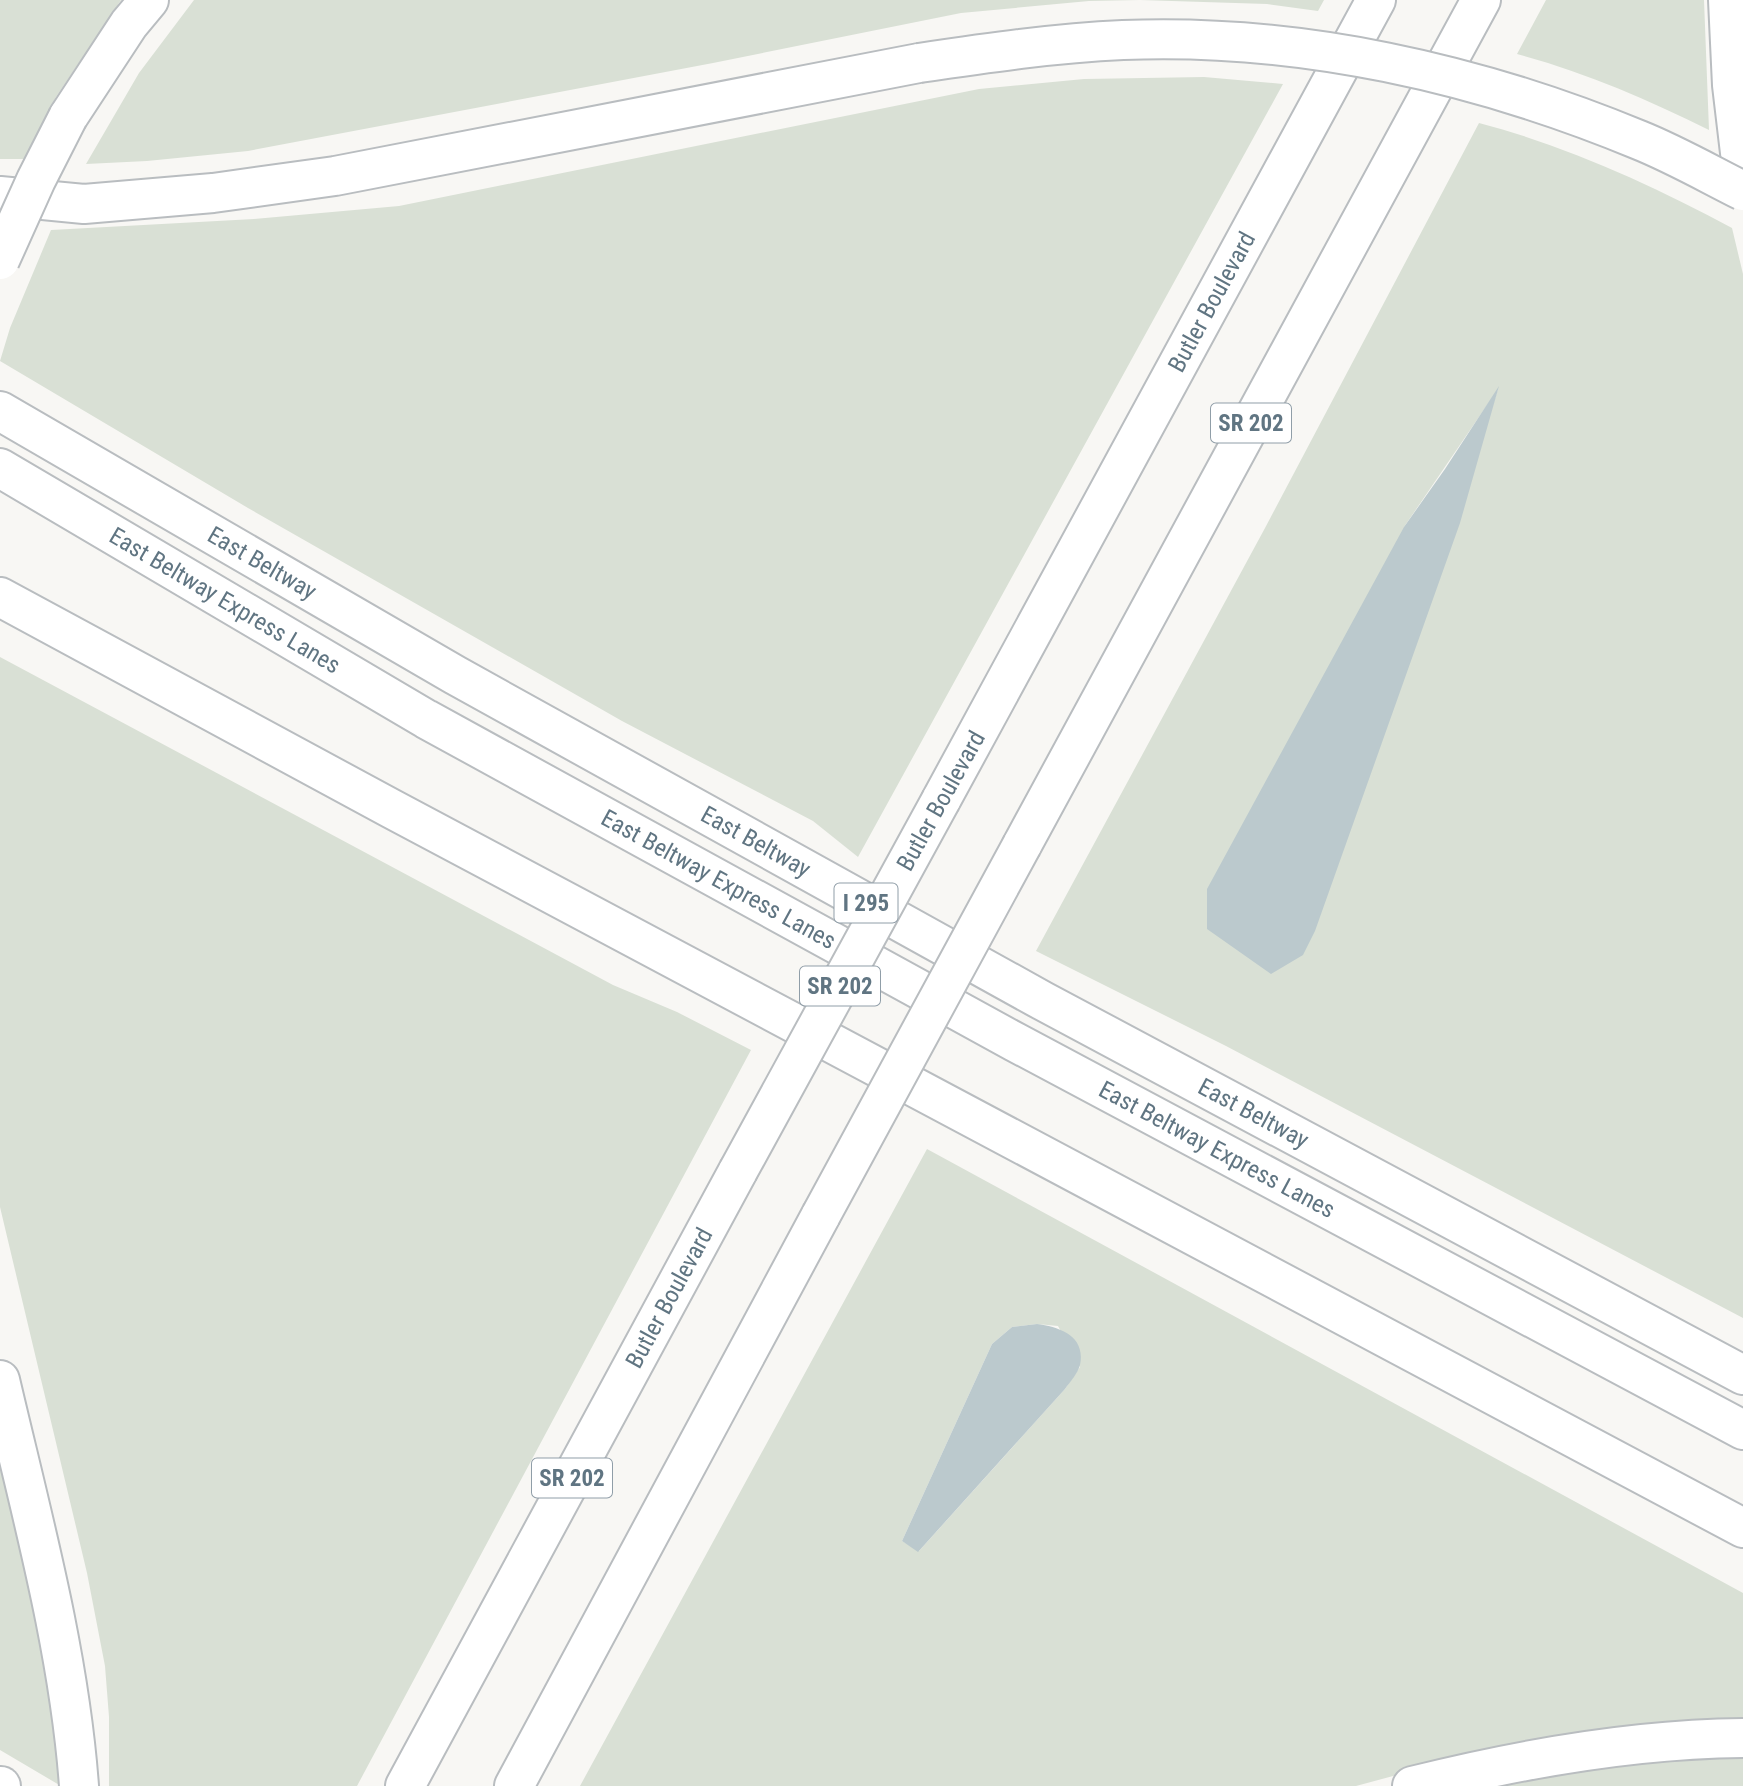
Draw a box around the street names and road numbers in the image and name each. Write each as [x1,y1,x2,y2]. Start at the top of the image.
street label: Butler Boulevard [1162,227,1261,377]
road number: SR 202 [1211,404,1291,442]
street label: East Beltway [203,521,321,606]
street label: East Beltway Express Lanes [104,522,345,679]
street label: Butler Boulevard [891,726,991,876]
street label: East Beltway [696,800,815,883]
street label: East Beltway Express Lanes [596,804,841,955]
road number: I 295 [834,884,898,922]
road number: SR 202 [800,967,880,1006]
street label: East Beltway [1194,1073,1313,1154]
street label: East Beltway Express Lanes [1094,1075,1340,1224]
street label: Butler Boulevard [620,1223,719,1373]
road number: SR 202 [532,1458,612,1498]

